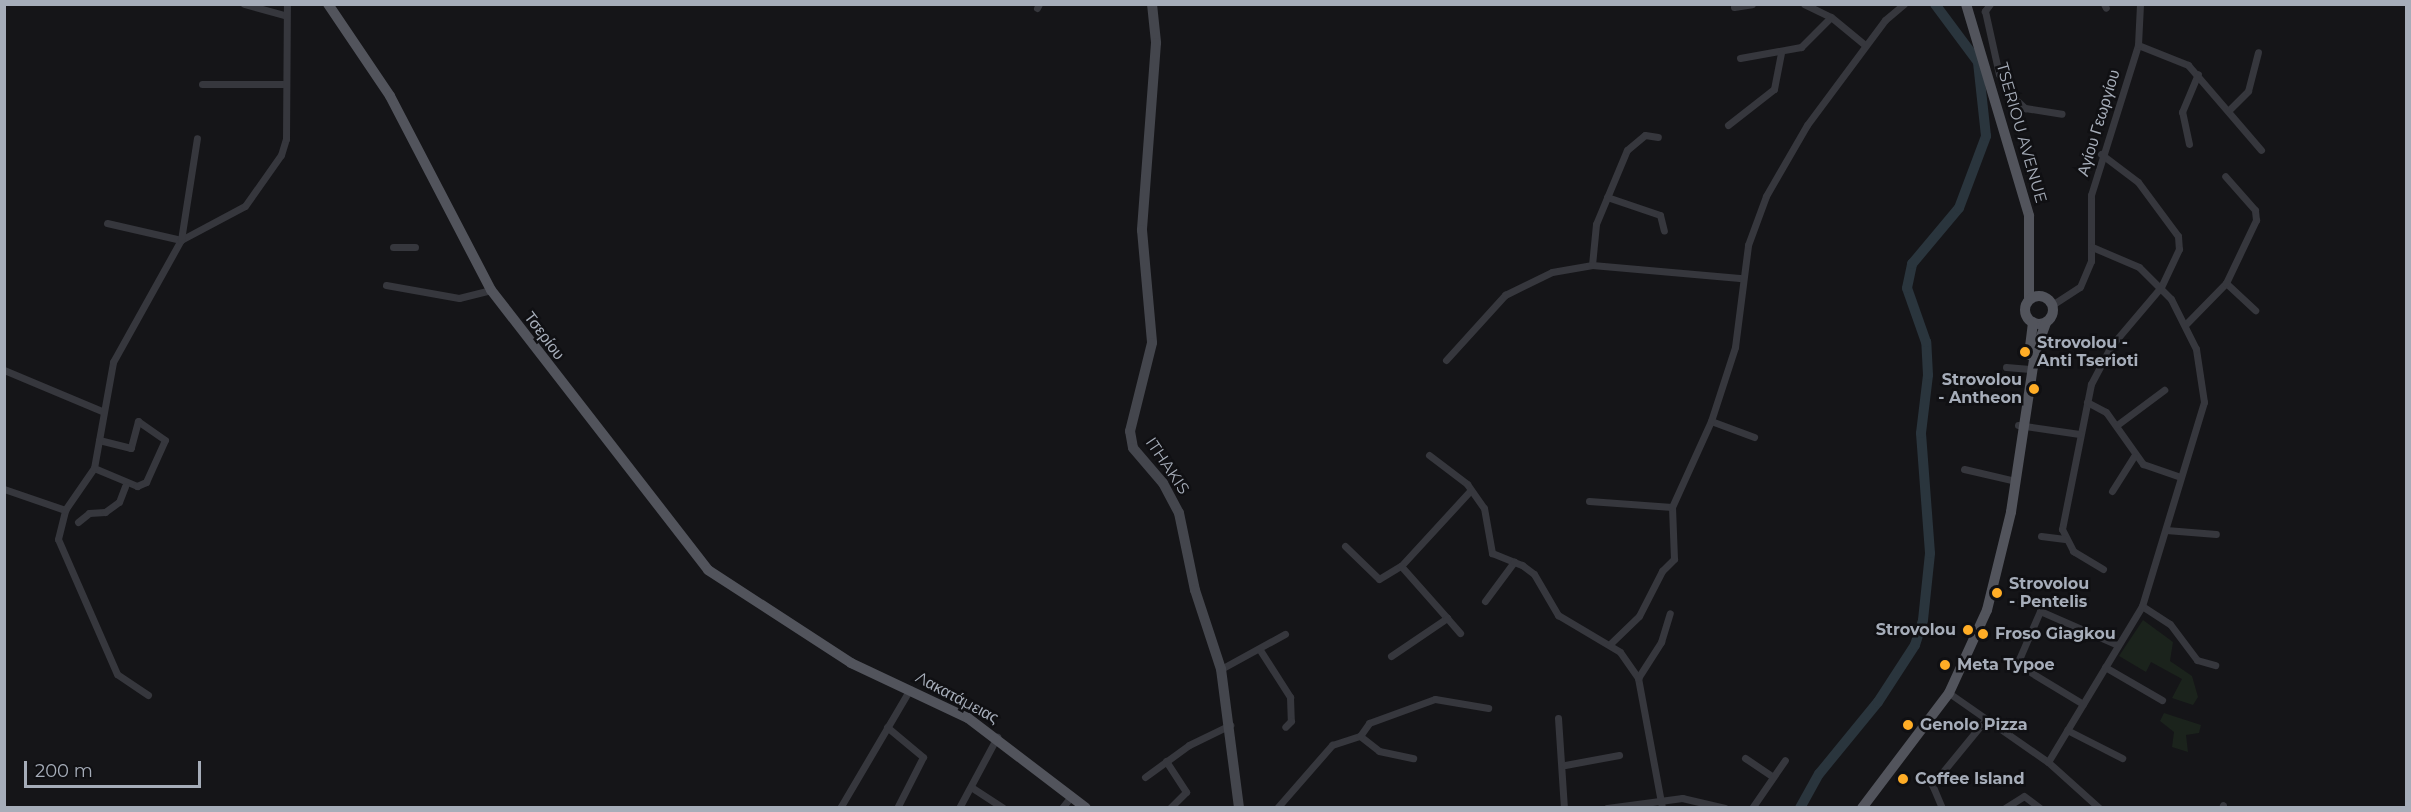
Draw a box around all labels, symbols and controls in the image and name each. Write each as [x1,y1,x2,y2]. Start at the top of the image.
street label: TSERIOU AVENUE [1992,61,2050,205]
street label: Αγίου Γεωργίου [2074,67,2124,179]
street label: Τσερίου [520,308,568,364]
place label: Strovolou - Anti Tserioti [2037,333,2138,371]
marker: Strovolou - Anti Tserioti [2018,345,2032,359]
place label: Strovolou - Antheon [1938,370,2022,408]
marker: Strovolou - Antheon [2027,382,2041,396]
street label: ITHAKIS [1141,434,1193,498]
place label: Strovolou - Pentelis [2009,574,2089,612]
marker: Strovolou - Pentelis [1990,586,2004,600]
place label: Strovolou [1876,620,1956,640]
marker: Strovolou [1961,623,1975,637]
place label: Froso Giagkou [1995,624,2116,644]
marker: Froso Giagkou [1976,627,1990,641]
place label: Meta Typoe [1957,655,2055,675]
marker: Meta Typoe [1938,658,1952,672]
street label: Λακατάμειας [912,668,1002,728]
place label: Genolo Pizza [1920,715,2028,735]
marker: Genolo Pizza [1901,718,1915,732]
scale bar [27,749,204,787]
text: 200 m [35,760,93,782]
place label: Coffee Island [1915,769,2025,789]
marker: Coffee Island [1896,772,1910,786]

